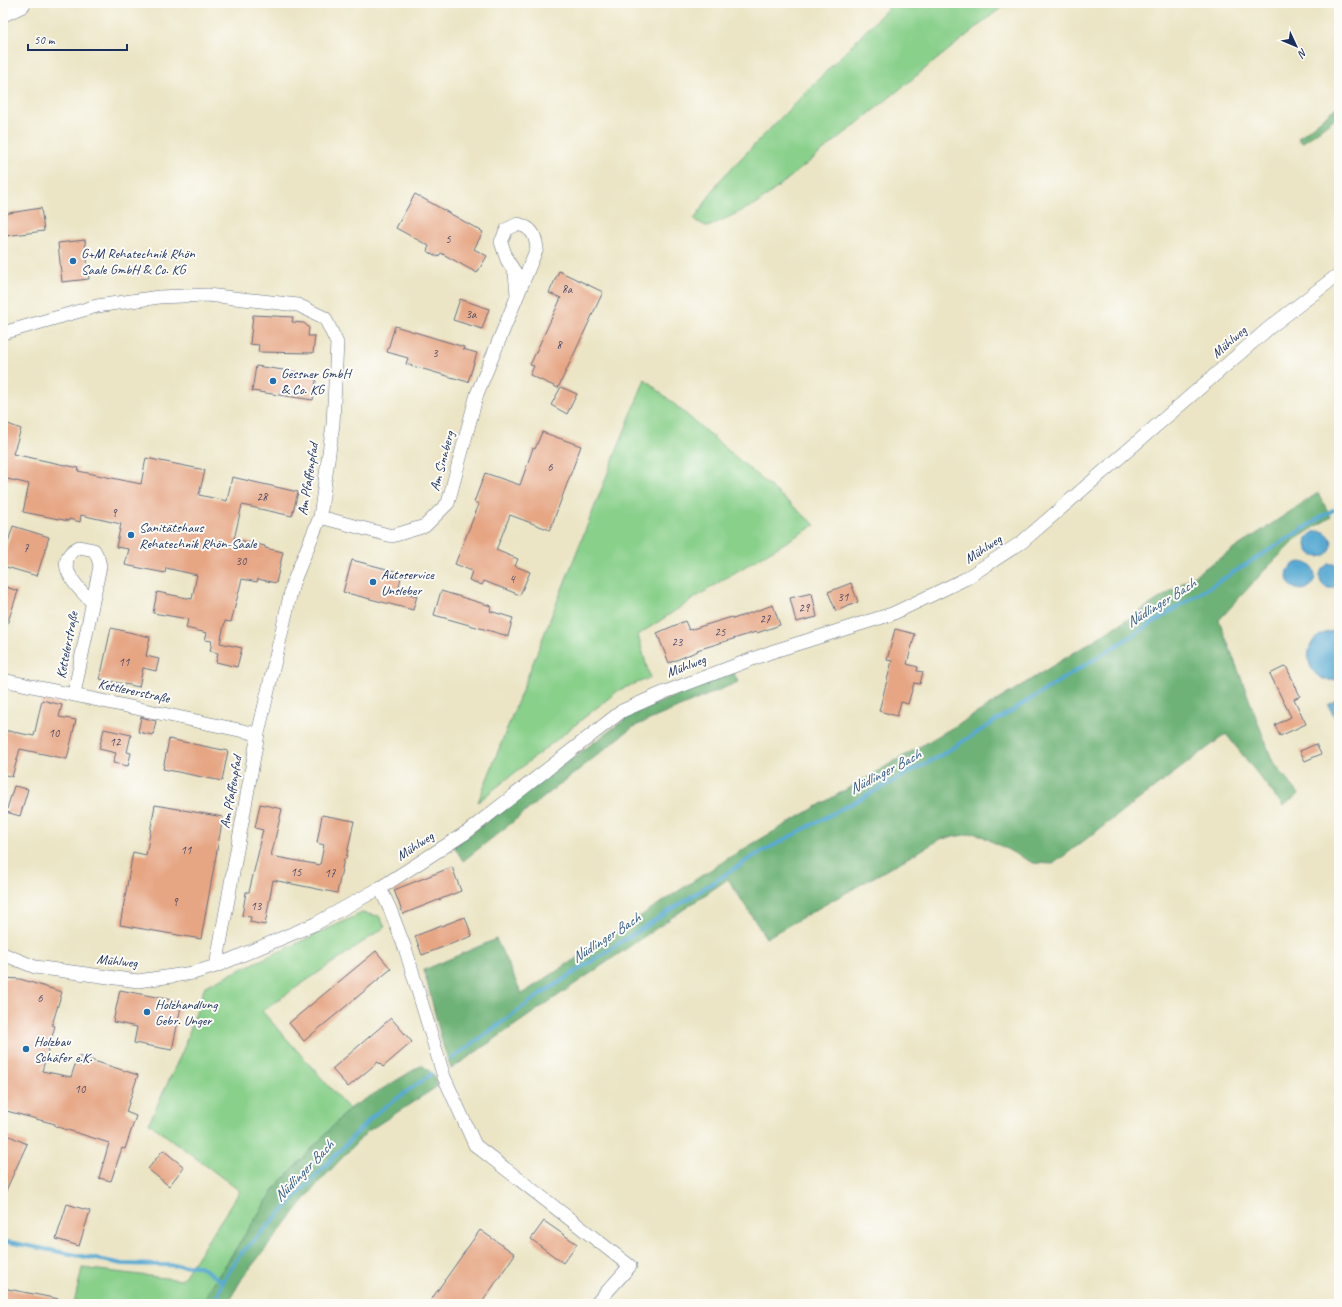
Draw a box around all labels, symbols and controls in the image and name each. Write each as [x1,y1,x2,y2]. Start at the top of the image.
scale bar [28,26,127,52]
north arrow [1276,26,1316,66]
text: 50 m [34,32,56,48]
text: N [1294,46,1311,62]
house number: 5 [445,231,451,247]
place label: G+M Rehatechnik Rhön Saale GmbH & Co. KG [81,245,195,278]
marker: G+M Rehatechnik Rhön Saale GmbH & Co. KG [68,256,78,266]
house number: 8a [562,281,573,297]
house number: 3a [466,306,477,322]
street label: Mühlweg [1208,322,1251,362]
house number: 8 [556,337,563,353]
house number: 3 [432,345,439,361]
place label: Gessner GmbH & Co. KG [281,365,353,398]
marker: Gessner GmbH & Co. KG [268,376,278,386]
street label: Am Sinnberg [426,428,458,493]
street label: Am Pfaffenpfad [294,439,323,517]
house number: 6 [547,459,553,475]
house number: 28 [257,489,269,505]
house number: 9 [111,505,118,521]
place label: Sanitätshaus Rehatechnik Rhön-Saale [139,519,258,552]
marker: Sanitätshaus Rehatechnik Rhön-Saale [126,530,136,540]
street label: Mühlweg [961,530,1006,567]
house number: 7 [23,540,29,556]
house number: 30 [236,553,248,569]
place label: Autoservice Unsleber [381,566,435,599]
house number: 4 [509,571,516,587]
water label: Nüdlinger Bach [1123,574,1200,632]
marker: Autoservice Unsleber [368,577,378,587]
house number: 31 [838,589,849,605]
house number: 29 [799,600,811,616]
street label: Kettelerstraße [52,609,82,680]
house number: 27 [760,611,771,627]
house number: 25 [715,624,726,640]
house number: 23 [672,634,684,650]
street label: Mühlweg [664,650,709,681]
house number: 11 [119,654,130,670]
street label: Kettlererstraße [97,675,173,707]
house number: 10 [49,725,61,741]
house number: 12 [110,734,122,750]
water label: Nüdlinger Bach [846,745,925,799]
street label: Am Pfaffenpfad [216,752,246,830]
street label: Mühlweg [393,827,438,864]
house number: 11 [181,842,192,858]
house number: 15 [291,864,302,880]
house number: 17 [325,865,336,881]
house number: 9 [172,894,179,910]
house number: 13 [251,898,263,914]
water label: Nüdlinger Bach [568,908,645,967]
street label: Mühlweg [96,950,139,972]
house number: 6 [37,990,43,1006]
place label: Holzhandlung Gebr. Unger [155,996,218,1029]
marker: Holzhandlung Gebr. Unger [142,1007,152,1017]
place label: Holzbau Schäfer e.K. [34,1033,92,1066]
marker: Holzbau Schäfer e.K. [21,1044,31,1054]
house number: 10 [75,1081,87,1097]
water label: Nüdlinger Bach [270,1136,339,1206]

